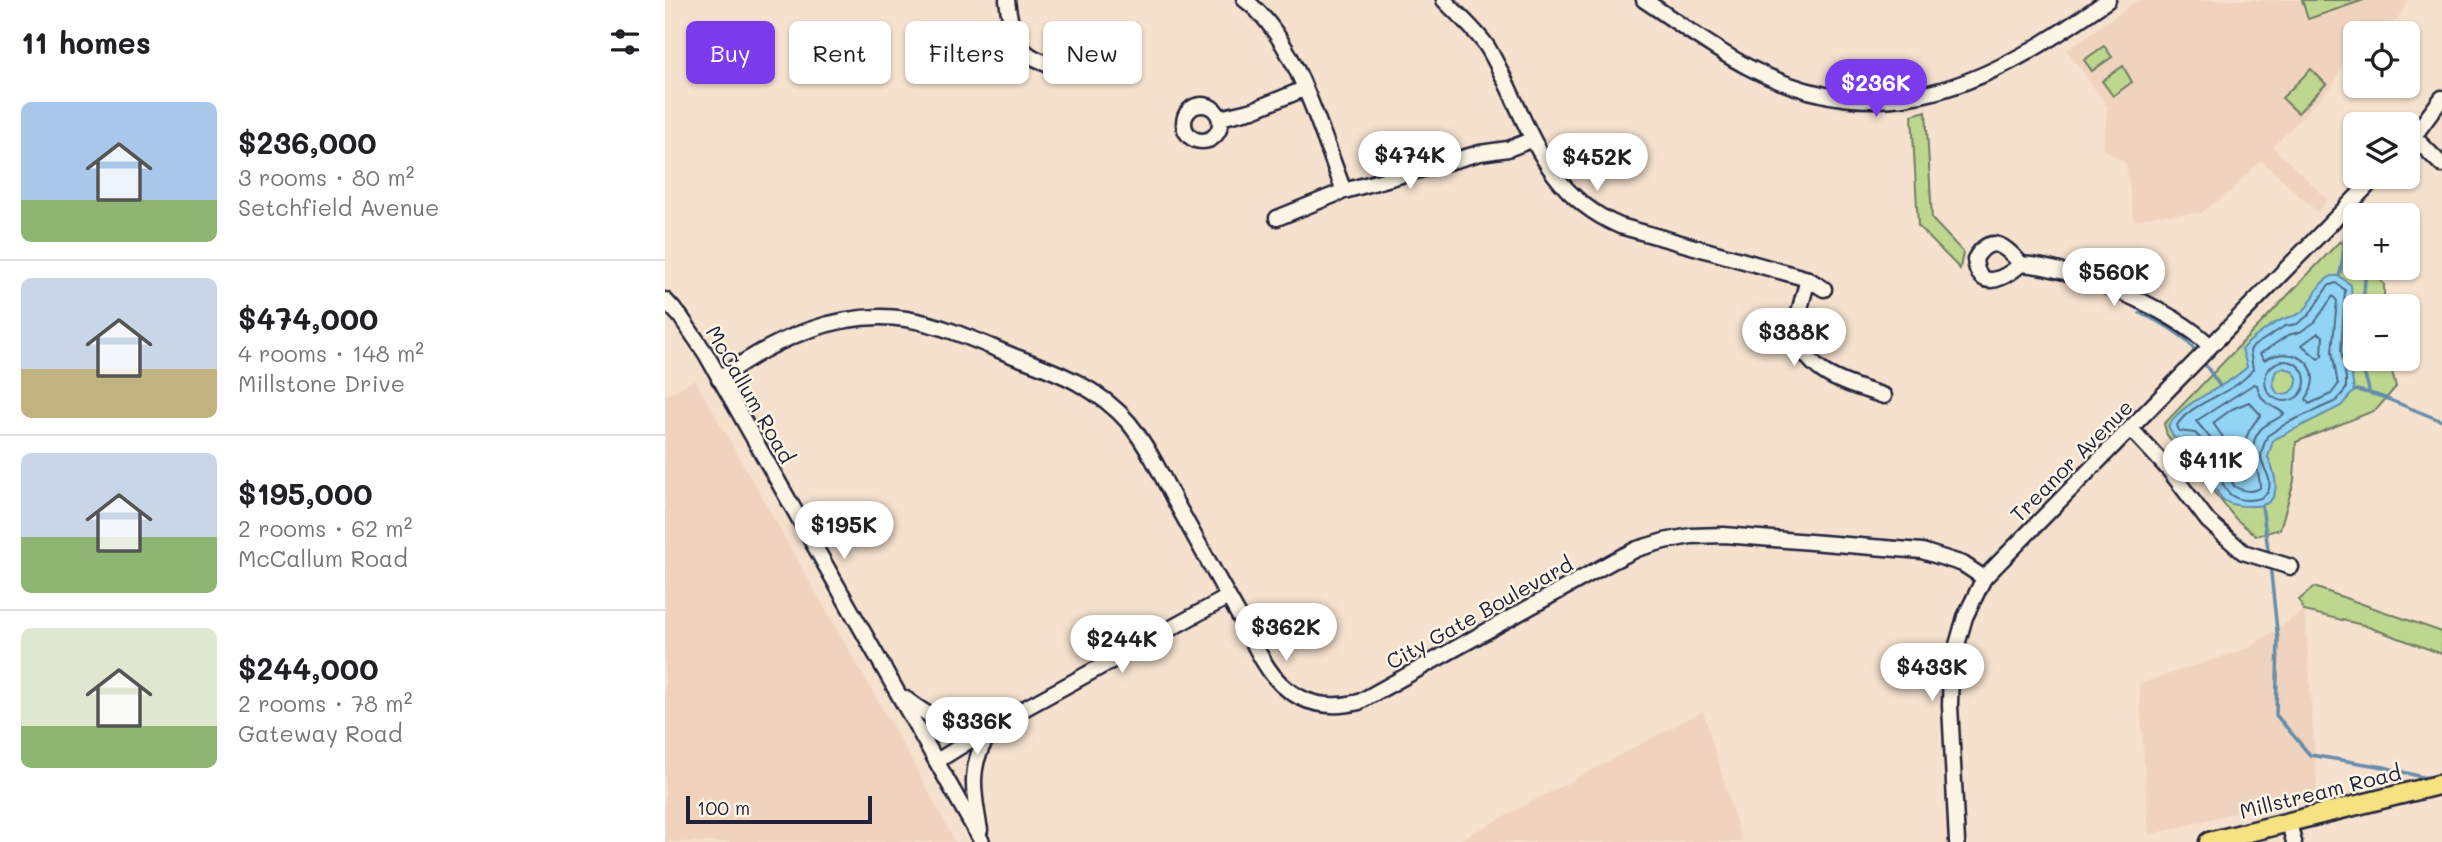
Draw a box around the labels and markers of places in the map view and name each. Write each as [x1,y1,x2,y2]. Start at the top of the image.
pin: $236K [1827,60,1925,119]
pin: $474K [1361,132,1459,191]
pin: $452K [1548,134,1646,193]
pin: $560K [2065,248,2163,308]
pin: $388K [1745,308,1843,368]
pin: $411K [2162,436,2260,496]
pin: $195K [795,502,893,561]
pin: $362K [1237,604,1335,663]
pin: $244K [1073,616,1171,675]
pin: $433K [1883,644,1981,703]
pin: $336K [928,698,1026,757]

